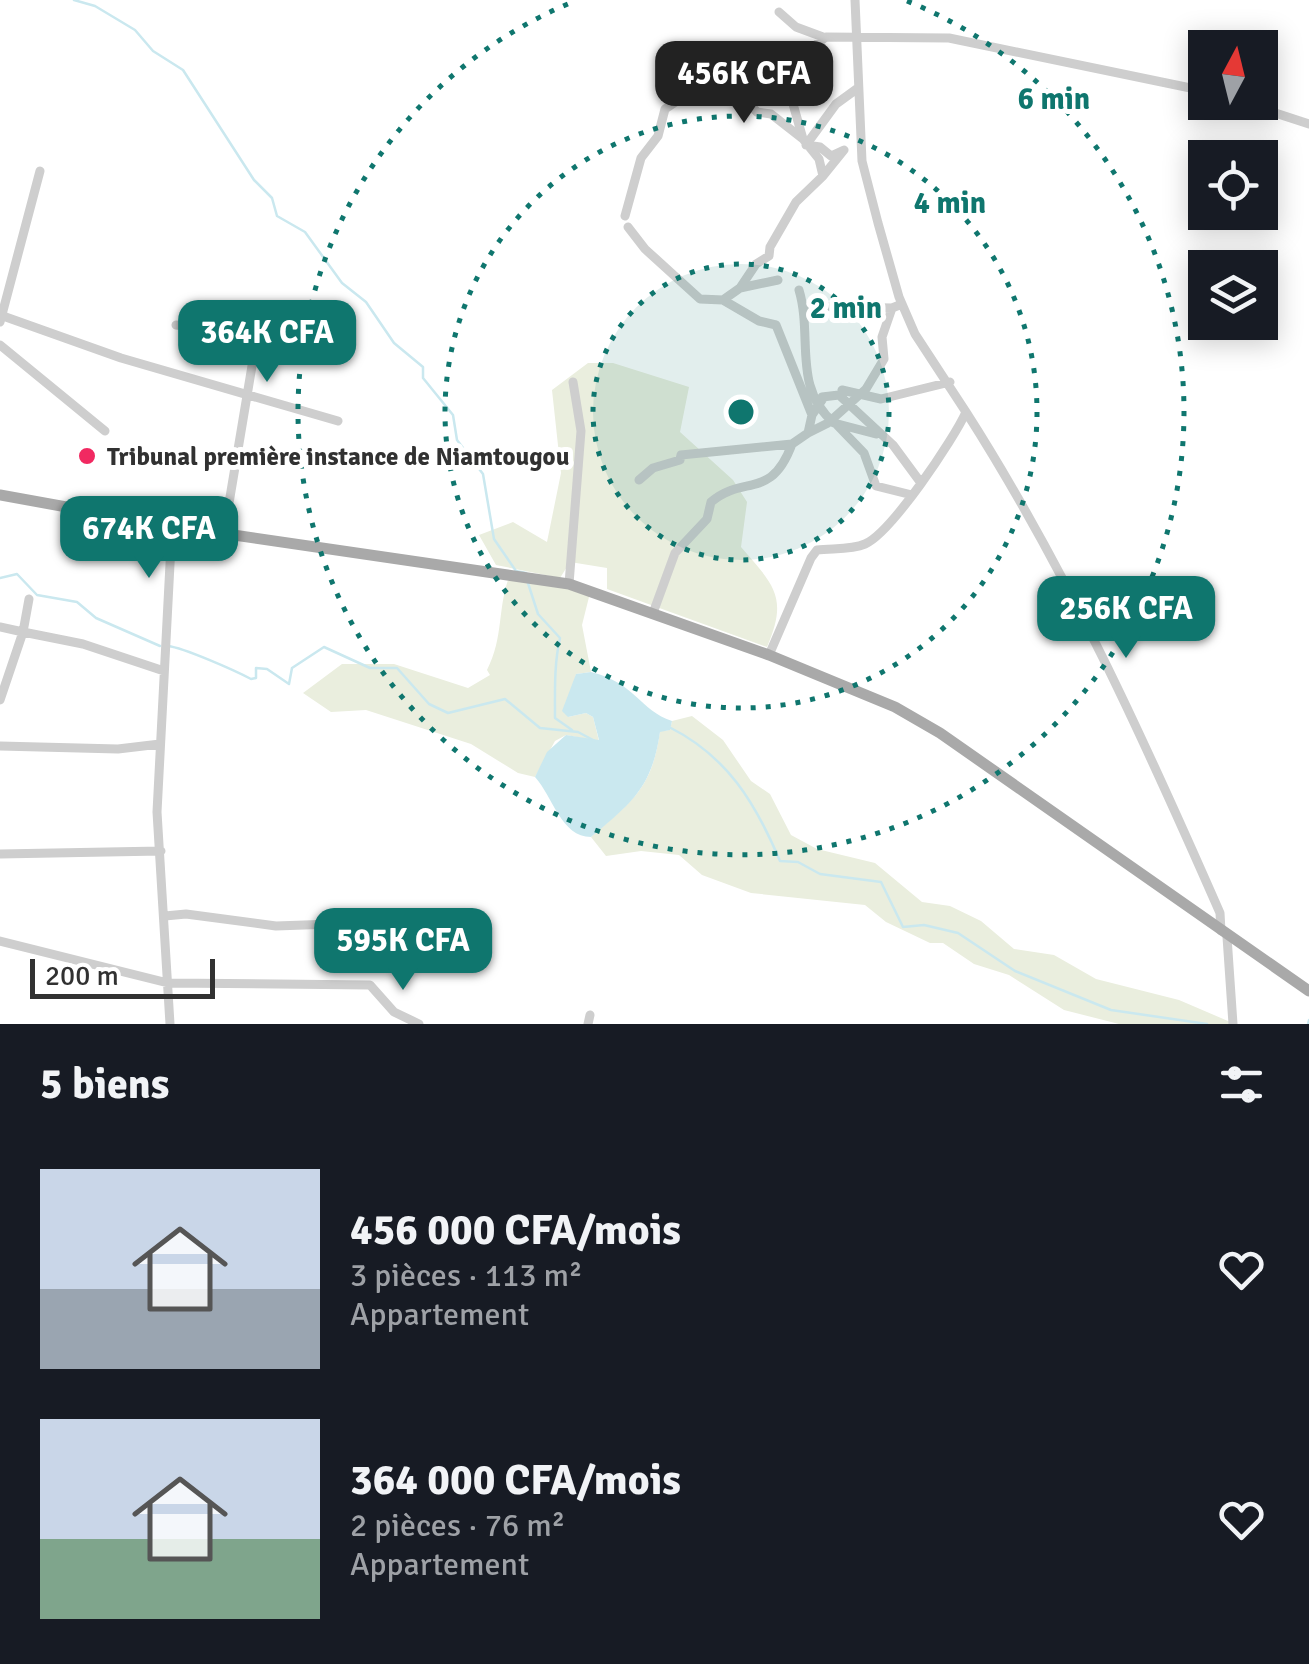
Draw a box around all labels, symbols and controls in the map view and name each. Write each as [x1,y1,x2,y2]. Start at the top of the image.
north arrow [1188,30,1278,120]
map controls [1188,30,1278,340]
pin: 456K CFA [641,41,847,126]
text: 456K CFA [677,54,811,93]
text: 6 min [1018,81,1090,118]
button: locate [1188,140,1278,230]
text: 4 min [914,185,986,222]
button: layers [1188,250,1278,340]
text: 2 min [810,290,882,327]
pin: 364K CFA [164,300,370,385]
text: 364K CFA [200,313,334,352]
centre of rings [723,394,759,430]
place label: Tribunal première instance de Niamtougou [107,441,569,472]
marker: Tribunal première instance de Niamtougou [76,445,98,467]
pin: 674K CFA [46,496,252,581]
text: 674K CFA [82,509,216,548]
pin: 256K CFA [1023,576,1229,661]
text: 256K CFA [1059,589,1193,628]
pin: 595K CFA [300,908,506,993]
text: 595K CFA [336,921,470,960]
scale bar [30,954,215,998]
text: 200 m [45,959,119,993]
icon: filters [1214,1057,1269,1112]
text: 5 biens [40,1059,169,1110]
text: 456 000 CFA/mois [350,1205,681,1256]
icon: home [120,1209,240,1329]
icon: heart [1214,1242,1269,1297]
text: 3 pièces · 113 m² [350,1256,583,1295]
text: Appartement [350,1295,529,1334]
text: 364 000 CFA/mois [350,1455,681,1506]
icon: home [120,1459,240,1579]
icon: heart [1214,1492,1269,1547]
text: 2 pièces · 76 m² [350,1506,565,1545]
text: Appartement [350,1545,529,1584]

